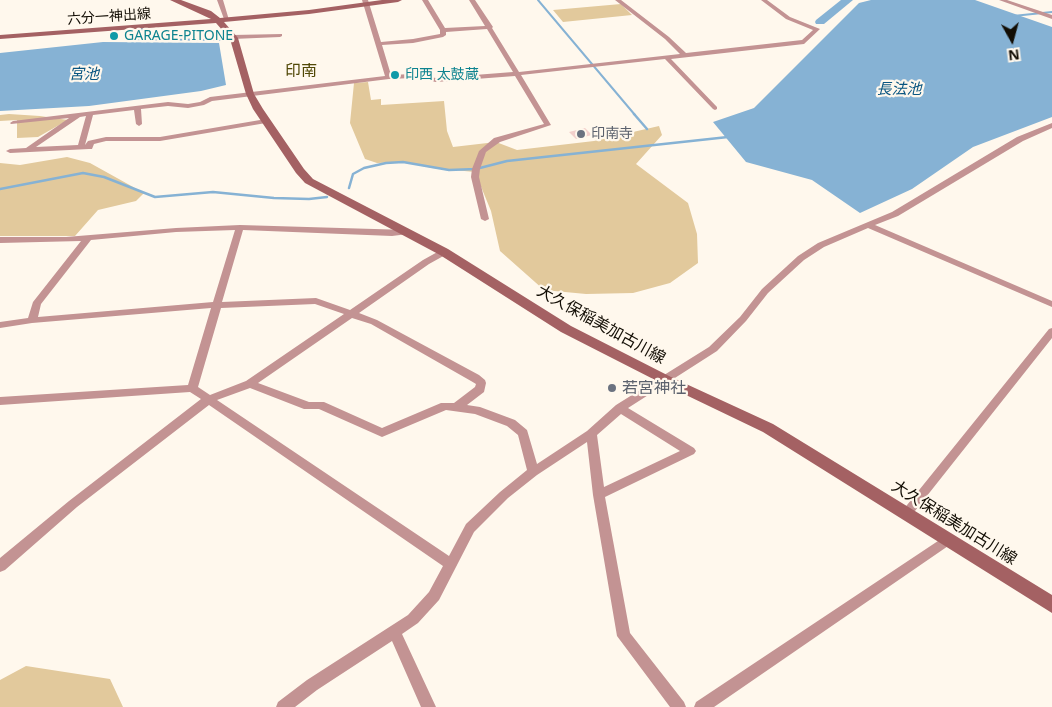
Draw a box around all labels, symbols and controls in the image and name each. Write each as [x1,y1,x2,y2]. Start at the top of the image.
street label: 六分一神出線 [67,6,151,28]
north arrow [987,15,1037,65]
place label: GARAGE-PITONE [124,28,233,44]
marker: GARAGE-PITONE [108,30,120,42]
text: N [1007,45,1021,66]
district label: 印南 [285,61,317,81]
water label: 宮池 [69,66,99,84]
place label: 印西 太鼓蔵 [405,67,479,83]
marker: 印西 太鼓蔵 [389,69,401,81]
water label: 長法池 [877,81,921,99]
place label: 印南寺 [591,126,633,142]
marker: 印南寺 [575,128,587,140]
street label: 大久保稲美加古川線 [533,282,669,368]
place label: 若宮神社 [622,378,686,398]
marker: 若宮神社 [606,382,618,394]
street label: 大久保稲美加古川線 [888,477,1020,569]

